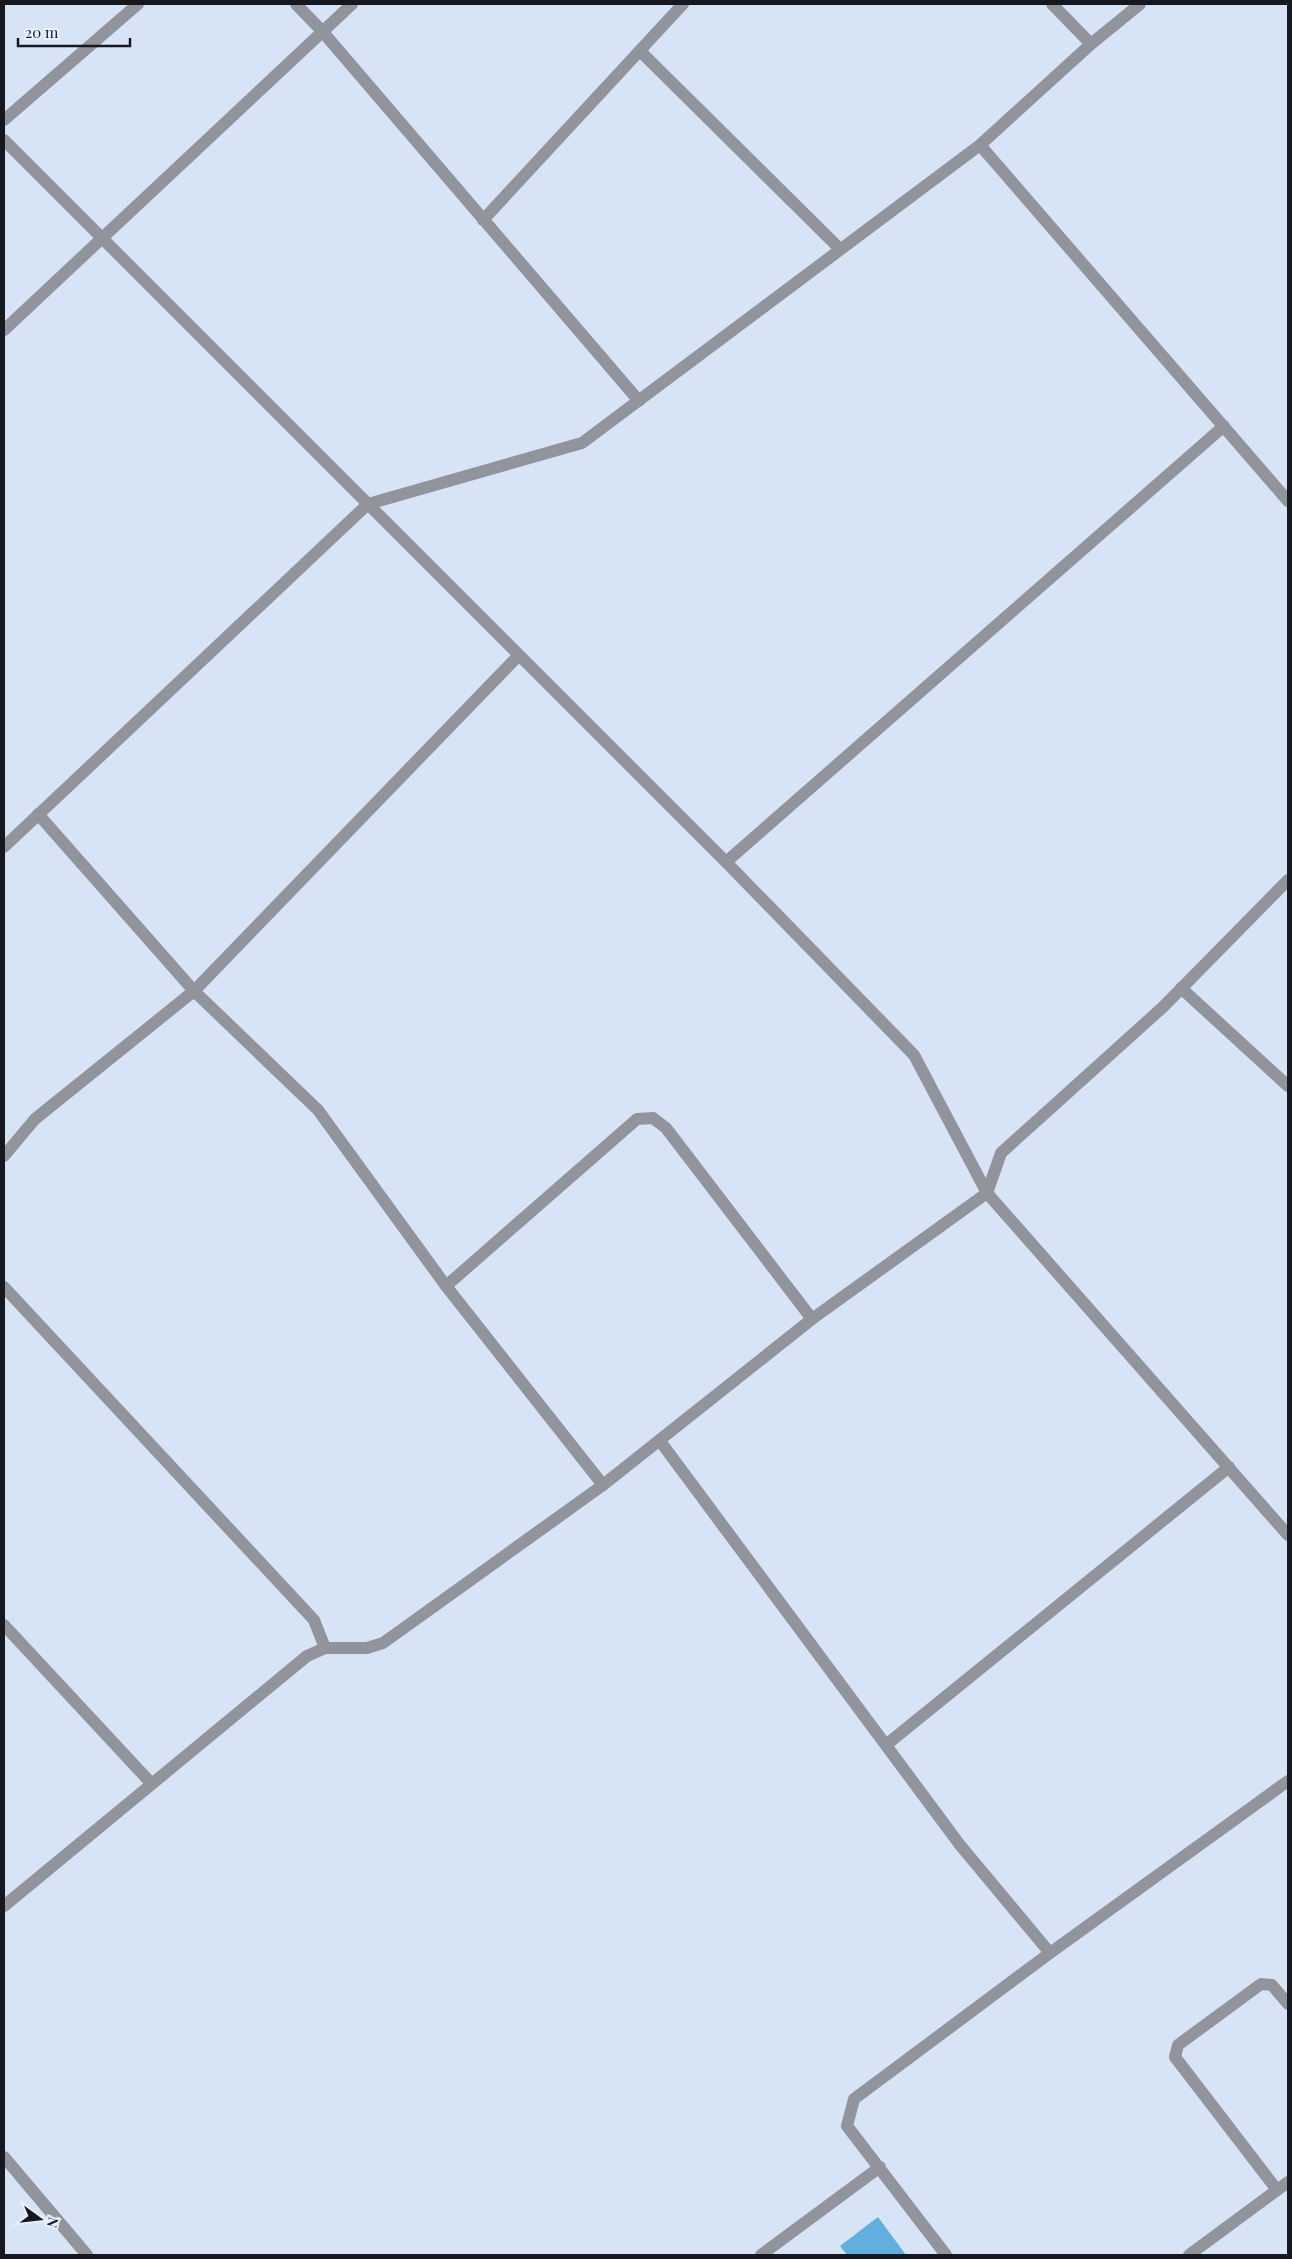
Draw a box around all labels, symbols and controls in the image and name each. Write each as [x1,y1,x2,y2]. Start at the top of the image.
scale bar [18,15,130,47]
text: 20 m [25,22,59,42]
north arrow [15,2194,65,2244]
text: N [43,2215,64,2230]

